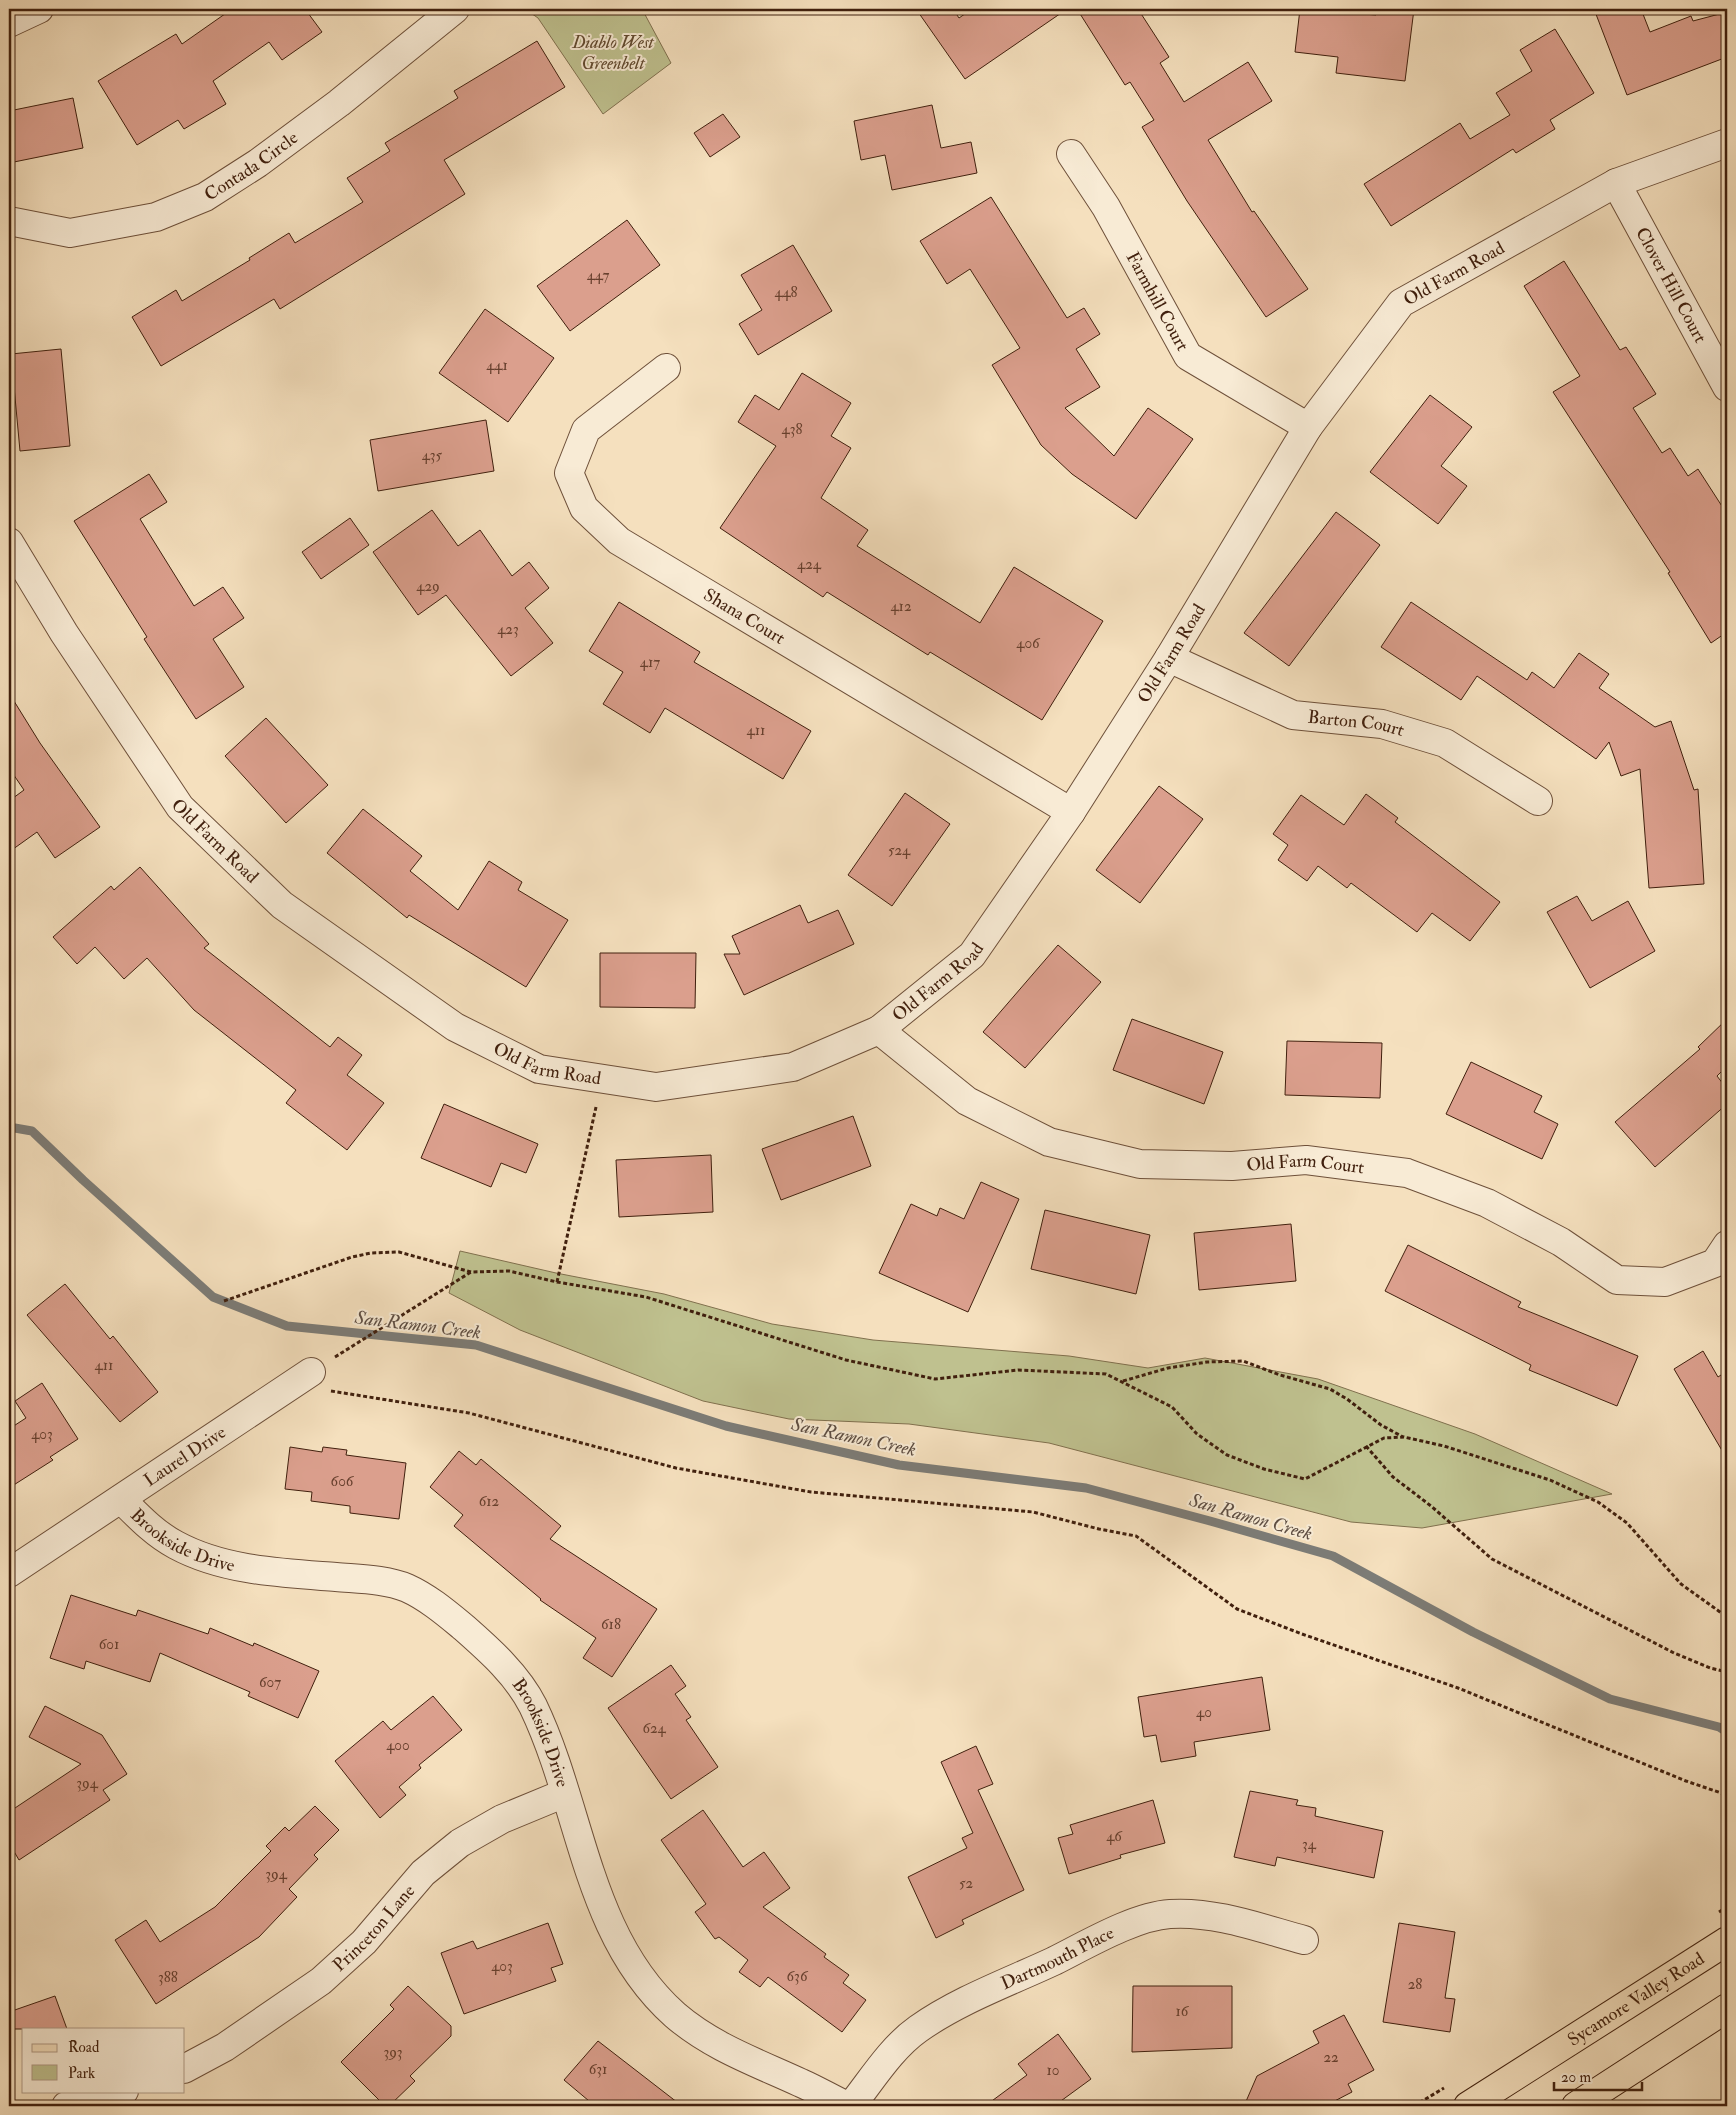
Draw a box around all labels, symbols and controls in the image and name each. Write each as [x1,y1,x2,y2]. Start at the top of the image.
park label: Diablo West Greenbelt [571,31,655,75]
street label: Contada Circle [200,126,303,206]
street label: Clover Hill Court [1630,223,1712,347]
street label: Old Farm Road [1400,237,1509,311]
street label: Farmhill Court [1121,248,1194,355]
house number: 447 [587,266,609,285]
house number: 448 [774,283,798,302]
house number: 441 [486,356,508,375]
house number: 438 [782,420,802,439]
house number: 435 [422,446,443,465]
house number: 424 [797,555,822,574]
house number: 429 [416,577,440,596]
street label: Shana Court [699,583,789,650]
house number: 412 [890,597,912,616]
street label: Old Farm Road [1132,600,1211,707]
house number: 423 [497,620,519,639]
house number: 406 [1016,634,1041,653]
house number: 417 [640,653,660,672]
street label: Barton Court [1307,706,1407,742]
house number: 411 [747,721,765,740]
street label: Old Farm Road [166,795,263,888]
house number: 524 [888,841,911,860]
street label: Old Farm Road [888,938,989,1027]
street label: Old Farm Road [489,1037,603,1090]
street label: Old Farm Court [1246,1149,1366,1179]
water label: San Ramon Creek [353,1305,482,1345]
house number: 411 [95,1356,113,1375]
water label: San Ramon Creek [788,1412,918,1462]
street label: Laurel Drive [140,1421,231,1492]
house number: 403 [31,1425,53,1444]
house number: 606 [331,1472,355,1491]
water label: San Ramon Creek [1186,1488,1315,1546]
house number: 612 [479,1492,500,1511]
street label: Brookside Drive [125,1504,237,1577]
house number: 618 [601,1615,621,1634]
house number: 601 [99,1635,119,1654]
house number: 607 [259,1673,281,1692]
street label: Brookside Drive [507,1674,574,1790]
house number: 40 [1196,1703,1212,1722]
house number: 624 [642,1719,667,1738]
house number: 400 [386,1736,410,1755]
house number: 394 [76,1774,99,1793]
house number: 46 [1106,1827,1123,1846]
house number: 34 [1302,1835,1317,1854]
house number: 394 [265,1865,288,1884]
house number: 52 [959,1874,973,1893]
street label: Princeton Lane [328,1880,420,1977]
street label: Dartmouth Place [997,1921,1118,1995]
street label: Sycamore Valley Road [1563,1947,1709,2052]
house number: 403 [491,1957,513,1976]
house number: 636 [787,1967,809,1986]
house number: 388 [158,1968,178,1987]
house number: 28 [1408,1975,1422,1994]
house number: 16 [1176,2002,1190,2021]
legend [22,2028,185,2092]
text: Road [68,2038,100,2057]
house number: 393 [383,2043,403,2062]
house number: 22 [1323,2048,1339,2067]
house number: 631 [589,2060,607,2079]
scale bar [1554,2060,1641,2092]
house number: 10 [1047,2061,1059,2080]
text: Park [68,2064,95,2083]
text: 20 m [1561,2068,1591,2087]

